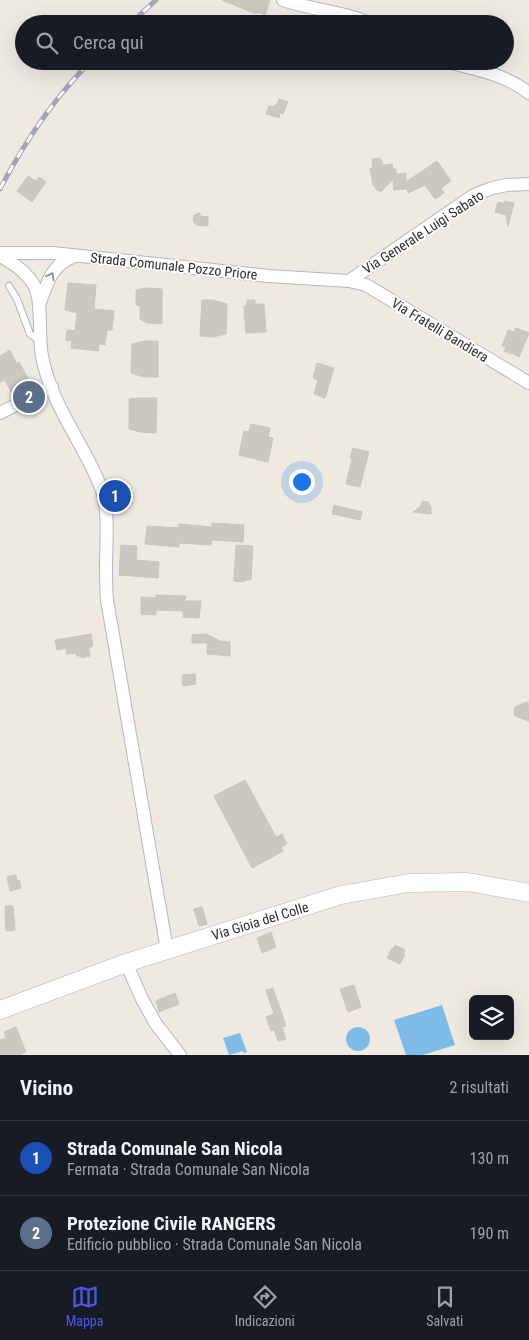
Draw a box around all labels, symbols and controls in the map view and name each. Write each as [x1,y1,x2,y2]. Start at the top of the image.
search box [15,15,514,70]
icon: search [33,29,61,57]
text: Cerca qui [73,31,144,54]
street label: Via Generale Luigi Sabato [359,187,487,277]
street label: Strada Comunale Pozzo Priore [90,249,259,283]
one-way arrow [45,272,55,281]
street label: Via Fratelli Bandiera [389,295,491,365]
pin: 2 [13,378,45,416]
your location [289,469,315,495]
pin: 1 [99,477,131,515]
street label: Via Gioia del Colle [210,899,311,943]
map controls [469,995,514,1040]
button: layers [469,995,514,1040]
text: Vicino [20,1076,73,1100]
text: 2 risultati [449,1078,509,1097]
text: Strada Comunale San Nicola [67,1137,282,1160]
text: 1 [32,1149,40,1168]
text: 130 m [470,1149,509,1168]
text: Fermata · Strada Comunale San Nicola [67,1160,310,1179]
text: Protezione Civile RANGERS [67,1212,276,1235]
text: 2 [32,1224,40,1243]
text: 190 m [470,1224,509,1243]
text: Edificio pubblico · Strada Comunale San Nicola [67,1235,362,1254]
tab: Mappa [66,1283,103,1329]
tab: Indicazioni [235,1283,295,1329]
tab: Salvati [426,1283,463,1329]

